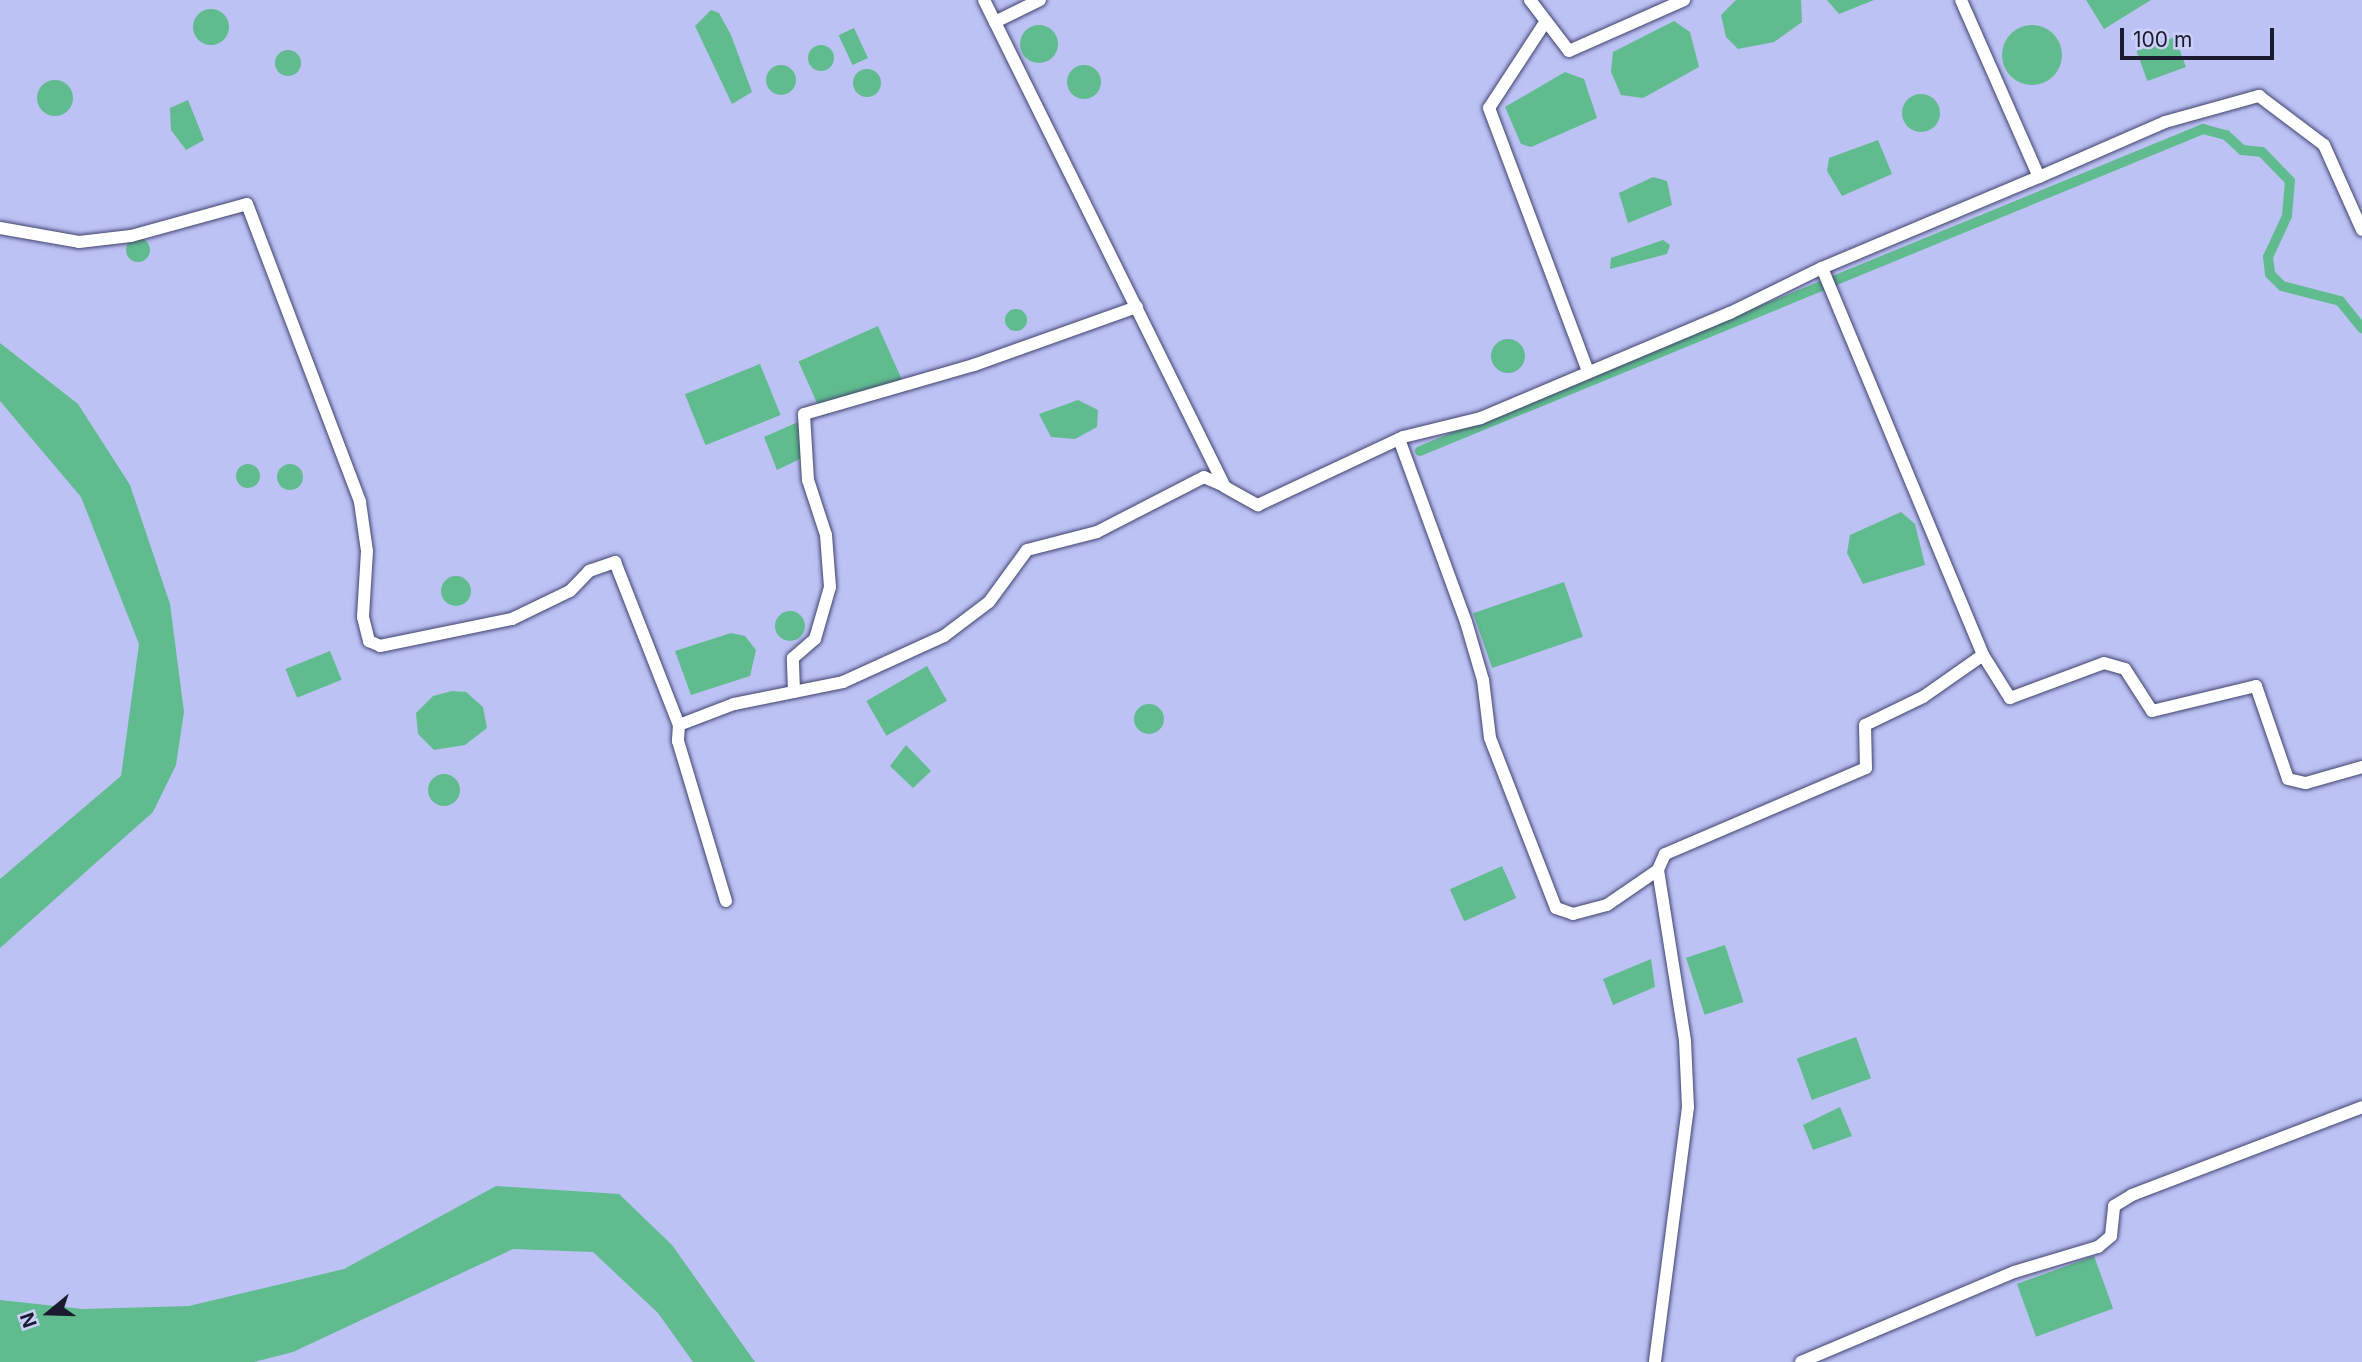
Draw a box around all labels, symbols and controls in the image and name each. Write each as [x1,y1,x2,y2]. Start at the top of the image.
scale bar [2124,14,2278,58]
text: 100 m [2133,27,2192,52]
north arrow [14,1278,84,1348]
text: N [15,1309,42,1331]

